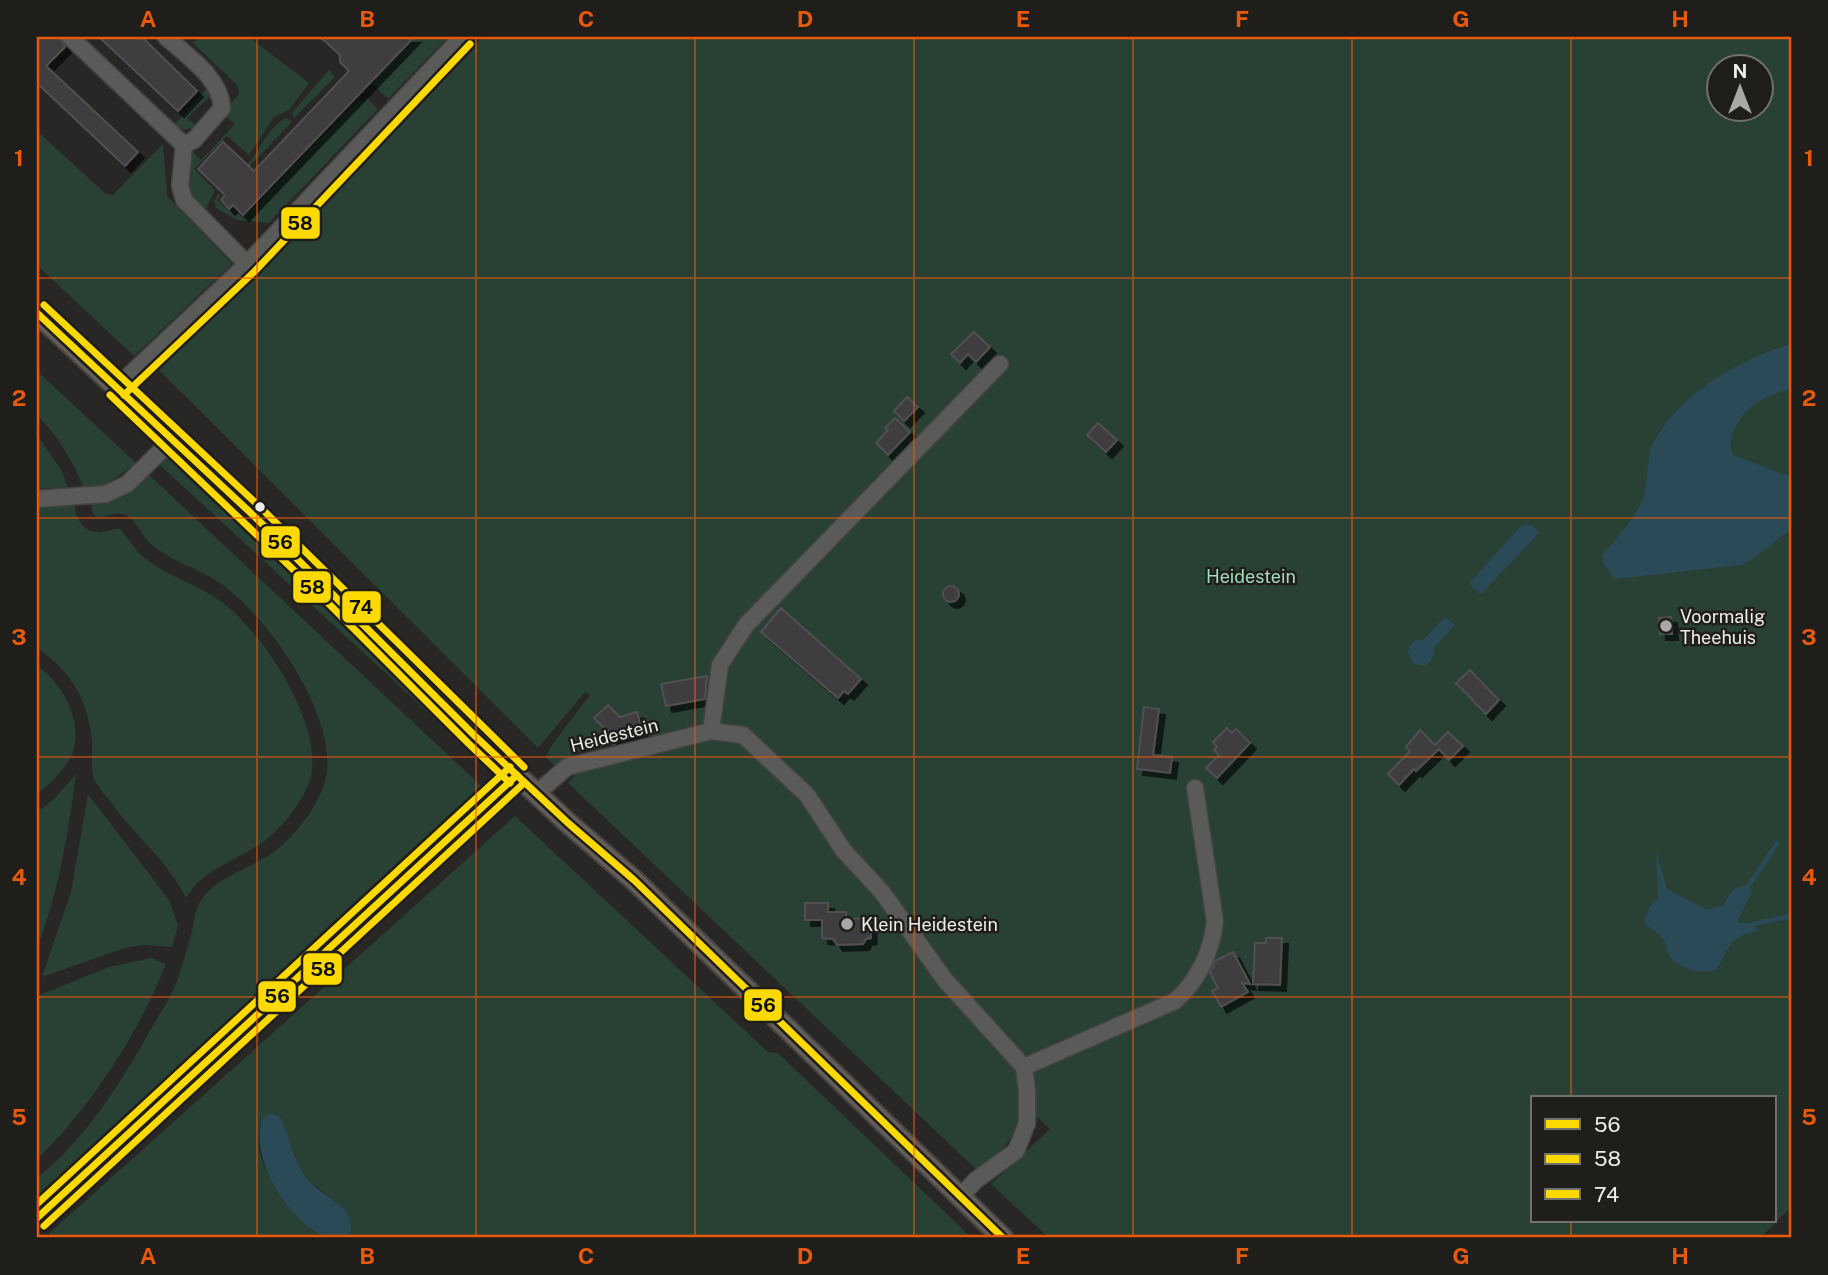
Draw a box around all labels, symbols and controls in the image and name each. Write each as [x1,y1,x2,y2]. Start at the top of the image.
text: A [140,5,157,32]
text: B [359,5,375,32]
text: C [578,5,594,32]
text: D [797,5,813,32]
text: E [1016,5,1030,32]
text: F [1235,5,1249,32]
text: G [1452,5,1470,32]
text: H [1671,5,1689,32]
north arrow [1706,52,1776,122]
text: N [1733,60,1747,82]
text: 1 [14,144,24,171]
text: 1 [1804,144,1814,171]
line badge: 58 [280,206,321,240]
text: 58 [287,212,313,234]
text: 2 [12,384,26,411]
text: 2 [1802,384,1816,411]
unlabelled marker [253,500,267,514]
line badge: 56 [260,525,301,559]
text: 56 [267,531,293,553]
park label: Heidestein [1206,566,1296,587]
line badge: 58 [292,570,332,604]
text: 58 [299,576,325,598]
line badge: 74 [341,590,382,624]
text: 74 [349,596,373,618]
place label: Voormalig Theehuis [1680,606,1765,648]
marker: Voormalig Theehuis [1658,618,1674,634]
text: 3 [11,623,27,650]
text: 3 [1801,623,1817,650]
street label: Heidestein [568,714,660,756]
text: 4 [11,863,27,890]
text: 4 [1801,863,1817,890]
place label: Klein Heidestein [861,914,998,935]
marker: Klein Heidestein [839,916,855,932]
line badge: 58 [302,952,343,986]
text: 58 [310,958,336,980]
line badge: 56 [257,980,297,1013]
text: 56 [264,985,290,1007]
line badge: 56 [743,988,783,1022]
text: 56 [750,994,776,1016]
legend [1531,1096,1776,1222]
text: 5 [11,1103,27,1130]
text: 5 [1801,1103,1817,1130]
text: 56 [1594,1112,1621,1137]
text: 58 [1594,1146,1621,1171]
text: 74 [1594,1182,1619,1207]
text: A [140,1242,157,1269]
text: B [359,1242,375,1269]
text: C [578,1242,594,1269]
text: D [797,1242,813,1269]
text: E [1016,1242,1030,1269]
text: F [1235,1242,1249,1269]
text: G [1452,1242,1470,1269]
text: H [1671,1242,1689,1269]

